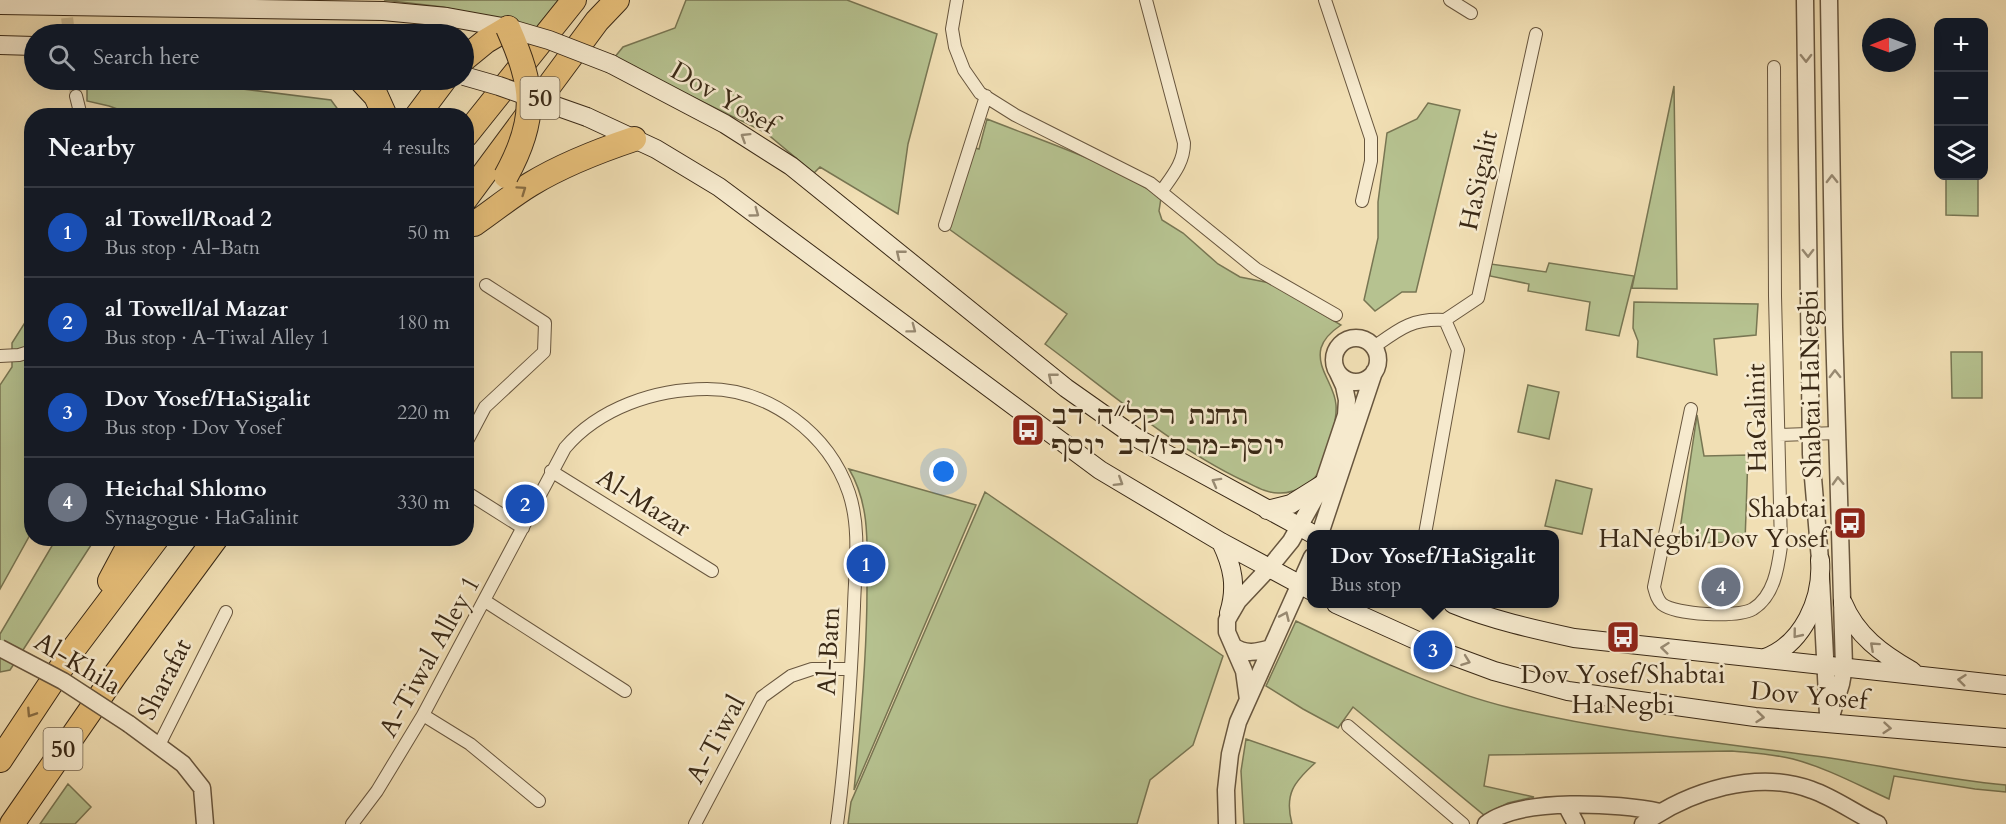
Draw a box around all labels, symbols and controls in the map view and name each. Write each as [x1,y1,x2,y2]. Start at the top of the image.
north arrow [1862,18,1916,72]
map controls [1934,18,1988,180]
button: + [1934,18,1988,72]
search box [24,24,474,90]
icon: search [45,41,78,74]
text: Search here [93,42,200,72]
street label: Dov Yosef [664,53,787,144]
one-way arrow [1800,54,1812,63]
button: − [1934,72,1988,126]
road number: 50 [520,77,560,119]
button: layers [1934,126,1988,180]
street label: HaSigalit [1451,127,1506,233]
text: Nearby [48,130,136,165]
one-way arrow [741,132,751,144]
text: 4 results [382,134,450,161]
one-way arrow [1826,175,1838,184]
one-way arrow [515,186,526,197]
text: al Towell/Road 2 [105,204,272,234]
one-way arrow [749,206,760,217]
text: 1 [62,219,73,246]
text: 50 m [407,219,450,246]
text: Bus stop · Al-Batn [105,234,260,261]
one-way arrow [1802,249,1814,258]
one-way arrow [896,251,907,262]
street label: Shabtai HaNegbi [1791,289,1830,479]
text: al Towell/al Mazar [105,294,288,324]
text: 2 [62,309,73,336]
text: 180 m [397,309,450,336]
one-way arrow [905,322,916,333]
text: Bus stop · A-Tiwal Alley 1 [105,324,330,351]
street label: HaGalinit [1738,363,1775,473]
one-way arrow [1829,370,1842,379]
one-way arrow [1048,373,1059,384]
text: Dov Yosef/HaSigalit [105,384,310,414]
place label: תחנת רקל״ה דב יוסף-מרכז/דב יוסף [1051,398,1284,463]
text: 3 [62,399,73,426]
text: 220 m [397,399,450,426]
bus stop icon: תחנת רקל״ה דב יוסף-מרכז/דב יוסף [1010,412,1046,448]
text: Bus stop · Dov Yosef [105,414,282,441]
your location [929,457,958,486]
street label: Al-Mazar [590,460,698,545]
text: Heichal Shlomo [105,474,267,504]
one-way arrow [1113,475,1124,486]
one-way arrow [1832,477,1845,486]
one-way arrow [1212,478,1222,489]
pin: 2 [506,482,544,526]
text: 4 [62,489,73,516]
text: 330 m [397,489,450,516]
place label: Shabtai HaNegbi/Dov Yosef [1599,491,1831,556]
text: Synagogue · HaGalinit [105,504,299,531]
bus stop icon: Shabtai HaNegbi/Dov Yosef [1832,505,1868,541]
popup [1307,530,1559,608]
text: Dov Yosef/HaSigalit [1330,541,1536,571]
pin: 1 [846,542,886,586]
pin: 4 [1702,564,1740,610]
street label: A-Tiwal Alley 1 [371,569,488,743]
text: Bus stop [1330,571,1402,598]
street label: Al-Batn [809,606,848,696]
one-way arrow [1278,612,1290,623]
bus stop icon: Dov Yosef/Shabtai HaNegbi [1605,619,1641,655]
street label: Al-Khila [28,624,128,703]
one-way arrow [1793,627,1804,638]
pin: 3 [1414,628,1452,672]
street label: Sharafat [129,633,200,726]
one-way arrow [1660,642,1669,655]
one-way arrow [1870,642,1881,653]
one-way arrow [1460,654,1471,666]
place label: Dov Yosef/Shabtai HaNegbi [1521,657,1725,722]
street label: Dov Yosef [1749,673,1873,718]
one-way arrow [1958,674,1967,687]
street label: A-Tiwal [678,689,753,789]
one-way arrow [27,706,38,717]
one-way arrow [1756,710,1765,723]
one-way arrow [1882,721,1891,734]
road number: 50 [44,728,82,770]

